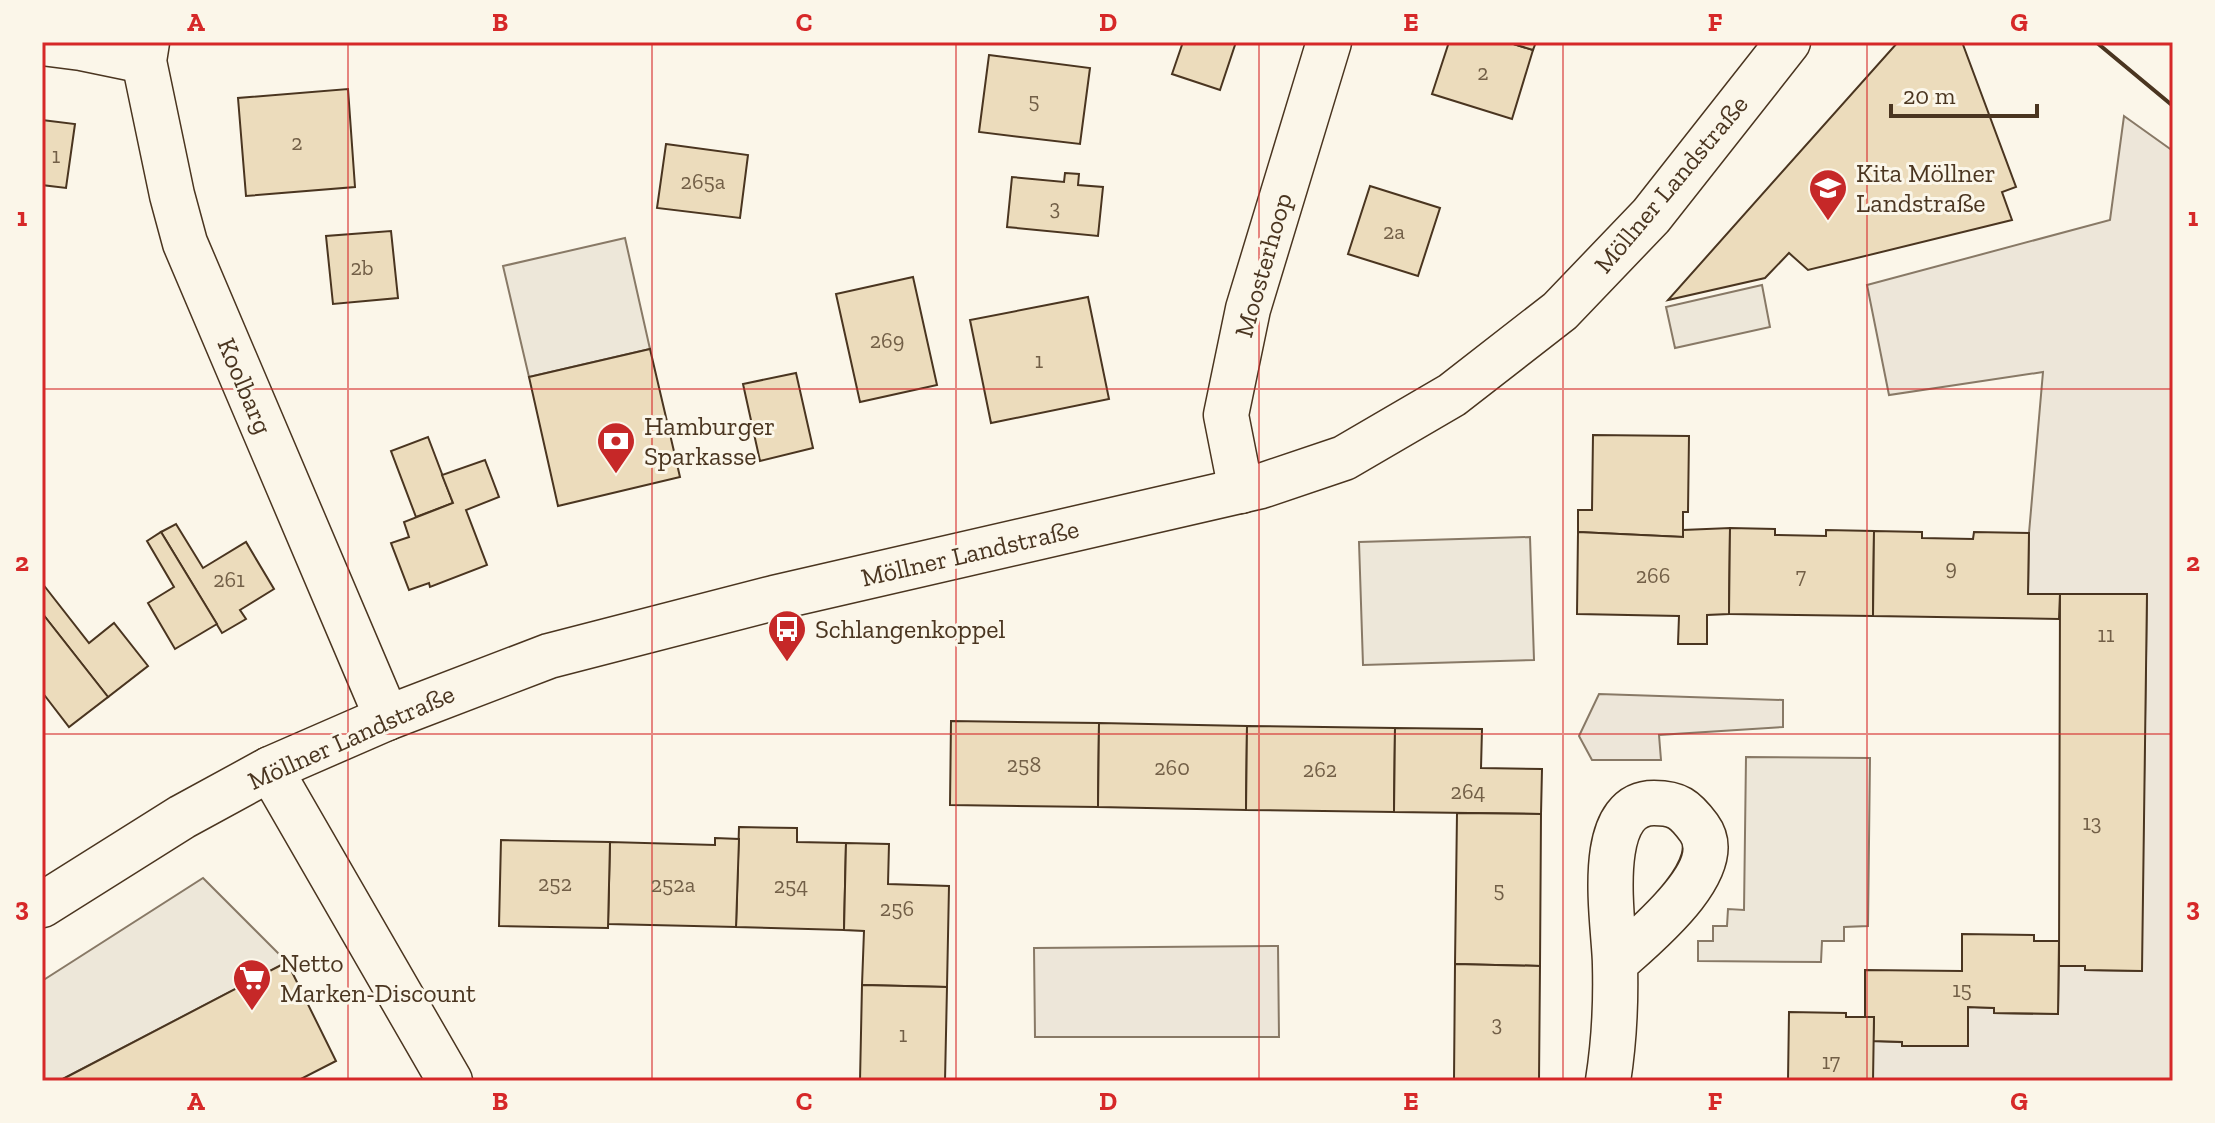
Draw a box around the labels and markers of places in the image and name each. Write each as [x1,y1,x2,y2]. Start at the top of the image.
place label: Kita Möllner Landstraße [1856,157,1996,219]
school or university icon: Kita Möllner Landstraße [1807,167,1849,222]
place label: Hamburger Sparkasse [644,410,775,472]
bank icon: Hamburger Sparkasse [595,420,637,475]
bus stop icon: Schlangenkoppel [766,608,808,663]
place label: Schlangenkoppel [815,613,1005,645]
place label: Netto Marken-Discount [280,947,476,1009]
supermarket icon: Netto Marken-Discount [231,957,273,1012]

